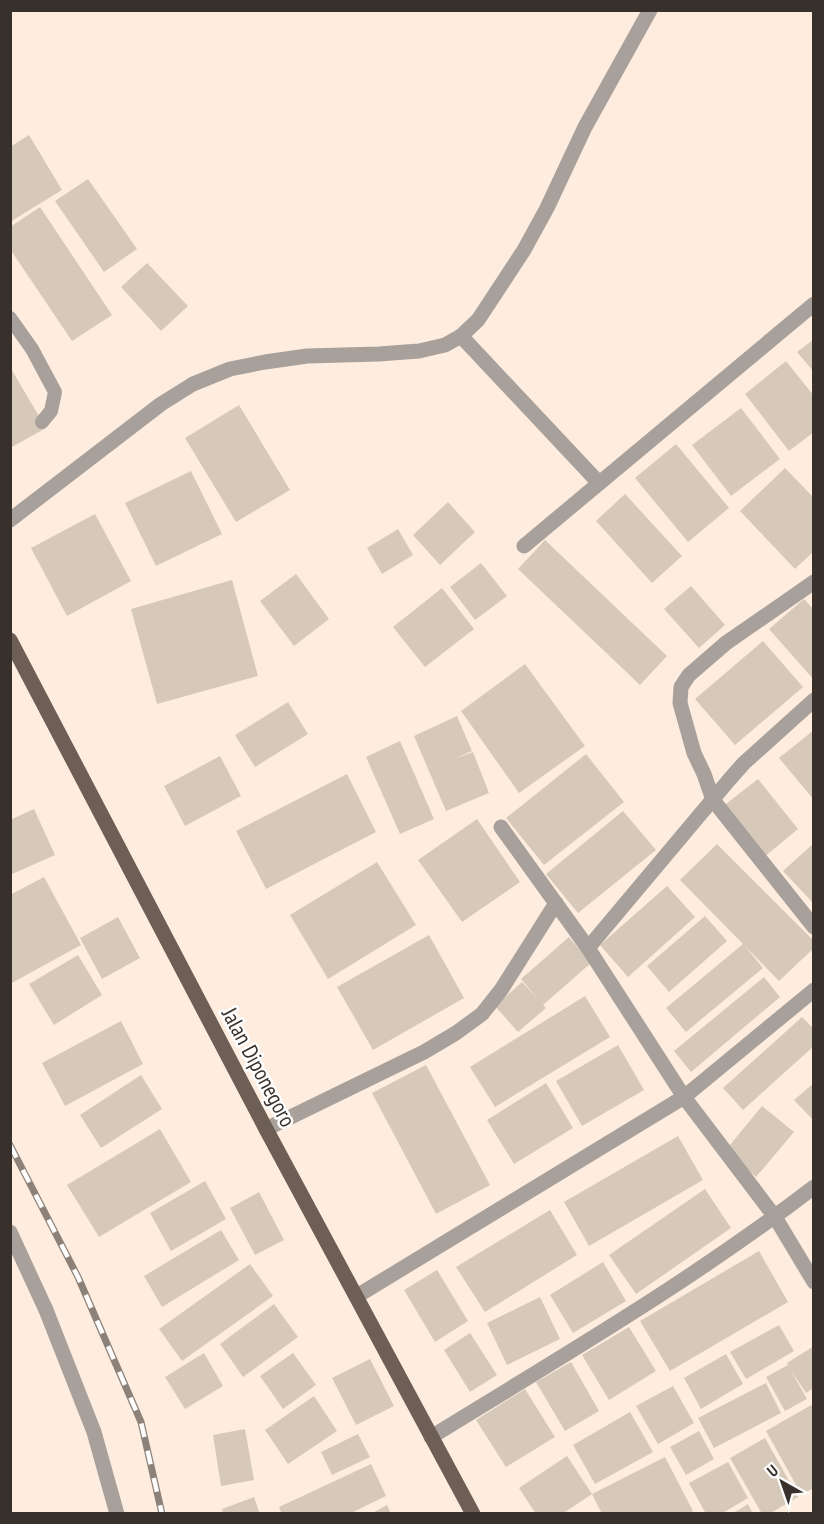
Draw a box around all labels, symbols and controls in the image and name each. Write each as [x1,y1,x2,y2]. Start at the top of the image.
street label: Jalan Diponegoro [215,1002,302,1131]
north arrow [752,1452,812,1512]
text: U [763,1460,782,1481]

